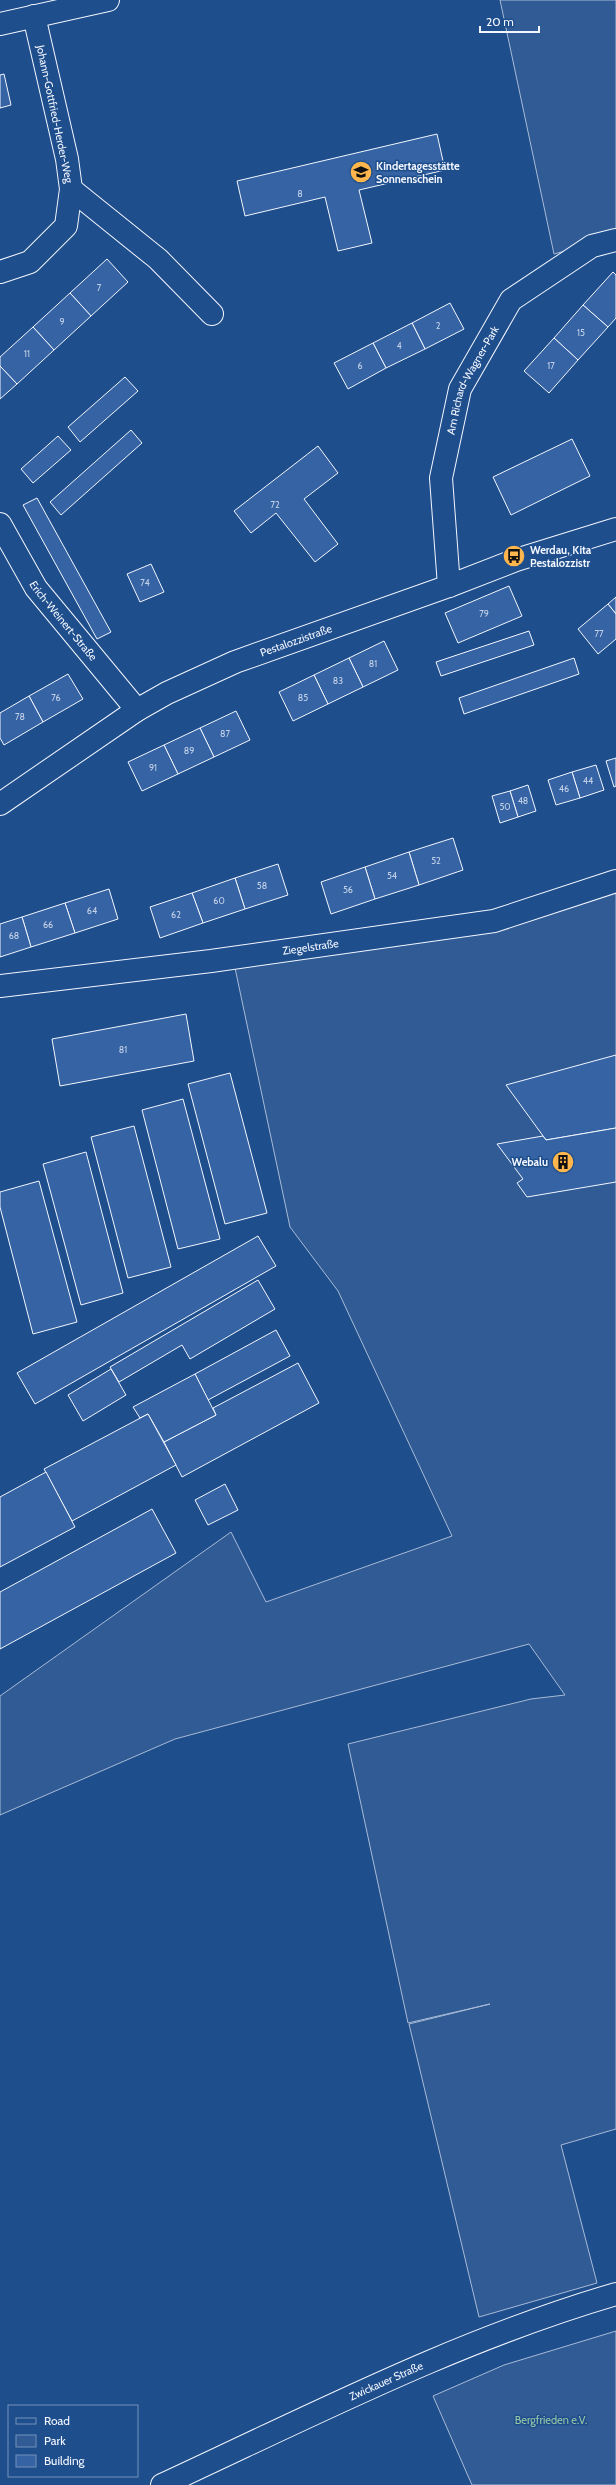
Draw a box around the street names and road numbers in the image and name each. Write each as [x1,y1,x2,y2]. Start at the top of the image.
street label: Johann-Gottfried-Herder-Weg [33,43,77,185]
street label: Am Richard-Wagner-Park [443,323,502,436]
street label: Erich-Weinert-Straße [26,578,100,664]
street label: Pestalozzistraße [258,621,334,660]
street label: Ziegelstraße [282,936,340,958]
street label: Zwickauer Straße [347,2358,425,2403]

